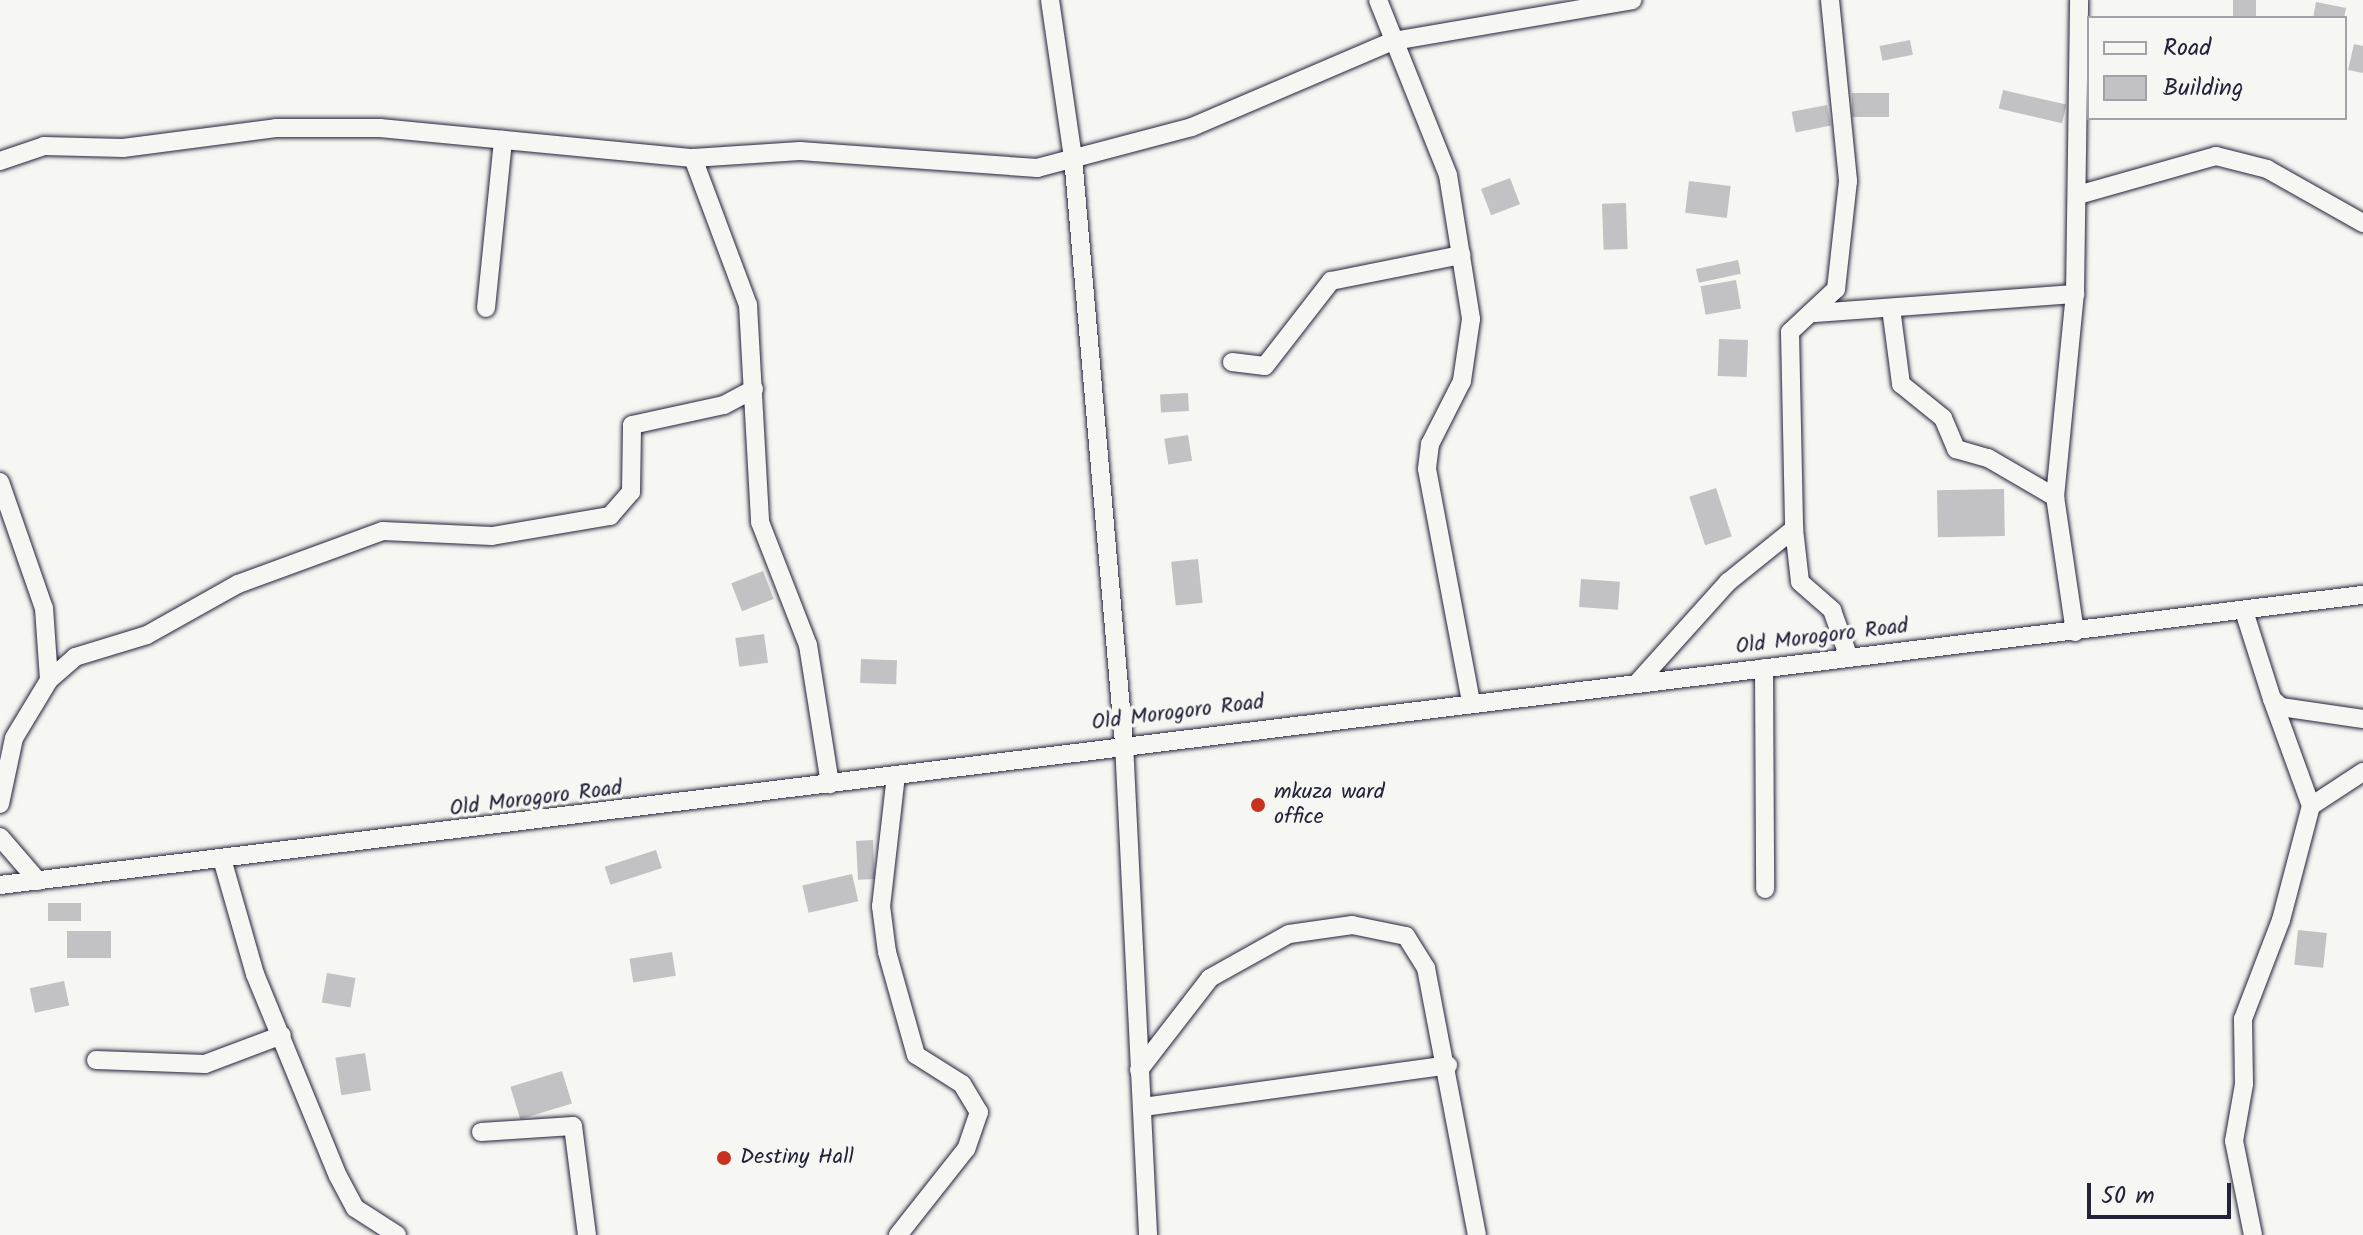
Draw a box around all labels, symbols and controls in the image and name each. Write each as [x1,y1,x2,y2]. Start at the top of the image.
legend [2087,16,2347,120]
text: Road [2163,29,2211,68]
text: Building [2163,69,2243,108]
street label: Old Morogoro Road [1734,613,1910,661]
street label: Old Morogoro Road [1090,689,1266,737]
street label: Old Morogoro Road [448,775,624,823]
place label: mkuza ward office [1274,779,1385,830]
marker: mkuza ward office [1249,796,1267,814]
place label: Destiny Hall [740,1145,854,1171]
marker: Destiny Hall [715,1149,733,1167]
scale bar [2091,1167,2235,1217]
text: 50 m [2101,1177,2155,1216]

